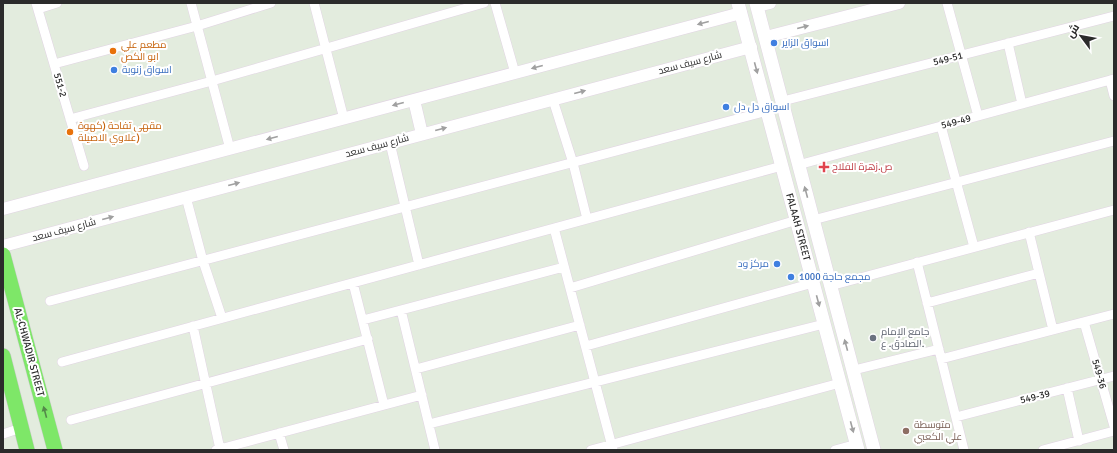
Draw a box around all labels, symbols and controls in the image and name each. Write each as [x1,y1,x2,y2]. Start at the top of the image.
north arrow [1061,16,1101,56]
one-way arrow [697,20,709,26]
text: ش [1064,22,1082,40]
one-way arrow [797,24,810,30]
place label: اسواق الزاير [781,37,829,49]
marker: اسواق الزاير [769,38,779,48]
place label: مطعم علي ابو الكص [121,39,167,63]
marker: مطعم علي ابو الكص [108,46,118,56]
street label: شارع سيف سعد [657,49,723,77]
street label: 549-51 [932,49,964,69]
one-way arrow [753,62,759,74]
place label: اسواق زنوبة [122,64,172,76]
marker: اسواق زنوبة [109,65,119,75]
one-way arrow [531,65,543,71]
street label: 551-2 [51,71,69,99]
one-way arrow [574,89,586,95]
place label: اسواق دل دل [734,101,789,113]
one-way arrow [391,102,404,108]
marker: اسواق دل دل [721,102,731,112]
street label: 549-49 [940,112,972,132]
place label: مقهى تفاحة (كهوة علاوي الاصيلة) [78,120,162,145]
one-way arrow [435,126,447,132]
marker: مقهى تفاحة (كهوة علاوي الاصيلة) [65,127,75,137]
street label: شارع سيف سعد [344,132,410,160]
one-way arrow [266,135,278,141]
place label: ص.زهرة الفلاح [832,161,893,173]
marker: ص.زهرة الفلاح [819,162,829,172]
one-way arrow [228,181,240,187]
one-way arrow [803,186,809,198]
street label: FALAAH STREET [783,192,813,262]
one-way arrow [102,214,115,220]
street label: شارع سيف سعد [31,216,97,244]
place label: مركز ود [738,258,769,270]
marker: مركز ود [772,259,782,269]
place label: مجمع حاجة 1000 [799,271,870,283]
marker: مجمع حاجة 1000 [786,272,796,282]
one-way arrow [815,296,821,308]
street label: AL-CHWADIR STREET [11,306,47,398]
place label: جامع الإمام الصادق. ع. [881,326,929,350]
marker: جامع الإمام الصادق. ع. [868,333,878,343]
one-way arrow [843,338,849,351]
street label: 549-36 [1089,358,1109,390]
street label: 549-39 [1019,387,1051,407]
one-way arrow [42,406,48,418]
place label: متوسطة علي الكعبي [914,419,962,444]
one-way arrow [849,421,855,433]
marker: متوسطة علي الكعبي [901,426,911,436]

